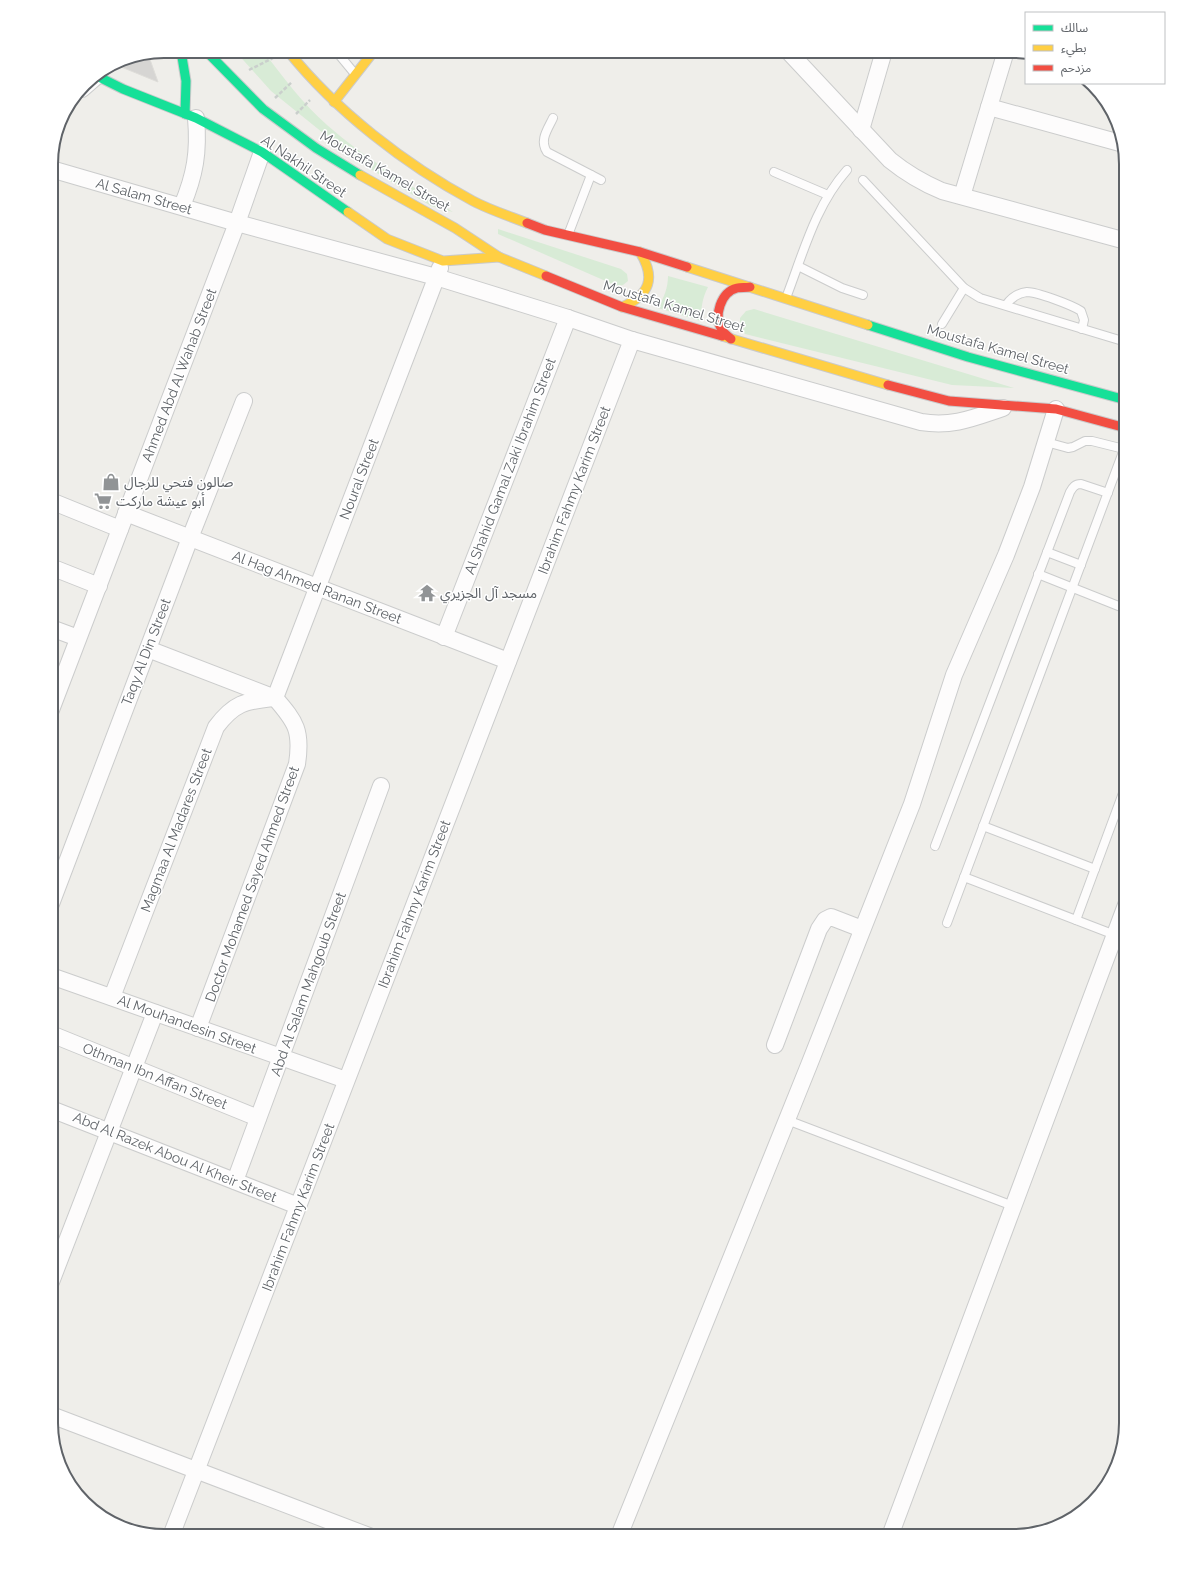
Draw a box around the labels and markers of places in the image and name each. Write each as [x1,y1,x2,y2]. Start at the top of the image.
shop icon: صالون فتحي للرجال [101,472,121,492]
place label: صالون فتحي للرجال [124,474,234,493]
supermarket icon: أبو عيشة ماركت [93,491,113,511]
place label: أبو عيشة ماركت [116,492,205,510]
temple icon: مسجد آل الجزيري [417,583,437,603]
place label: مسجد آل الجزيري [440,585,537,604]

